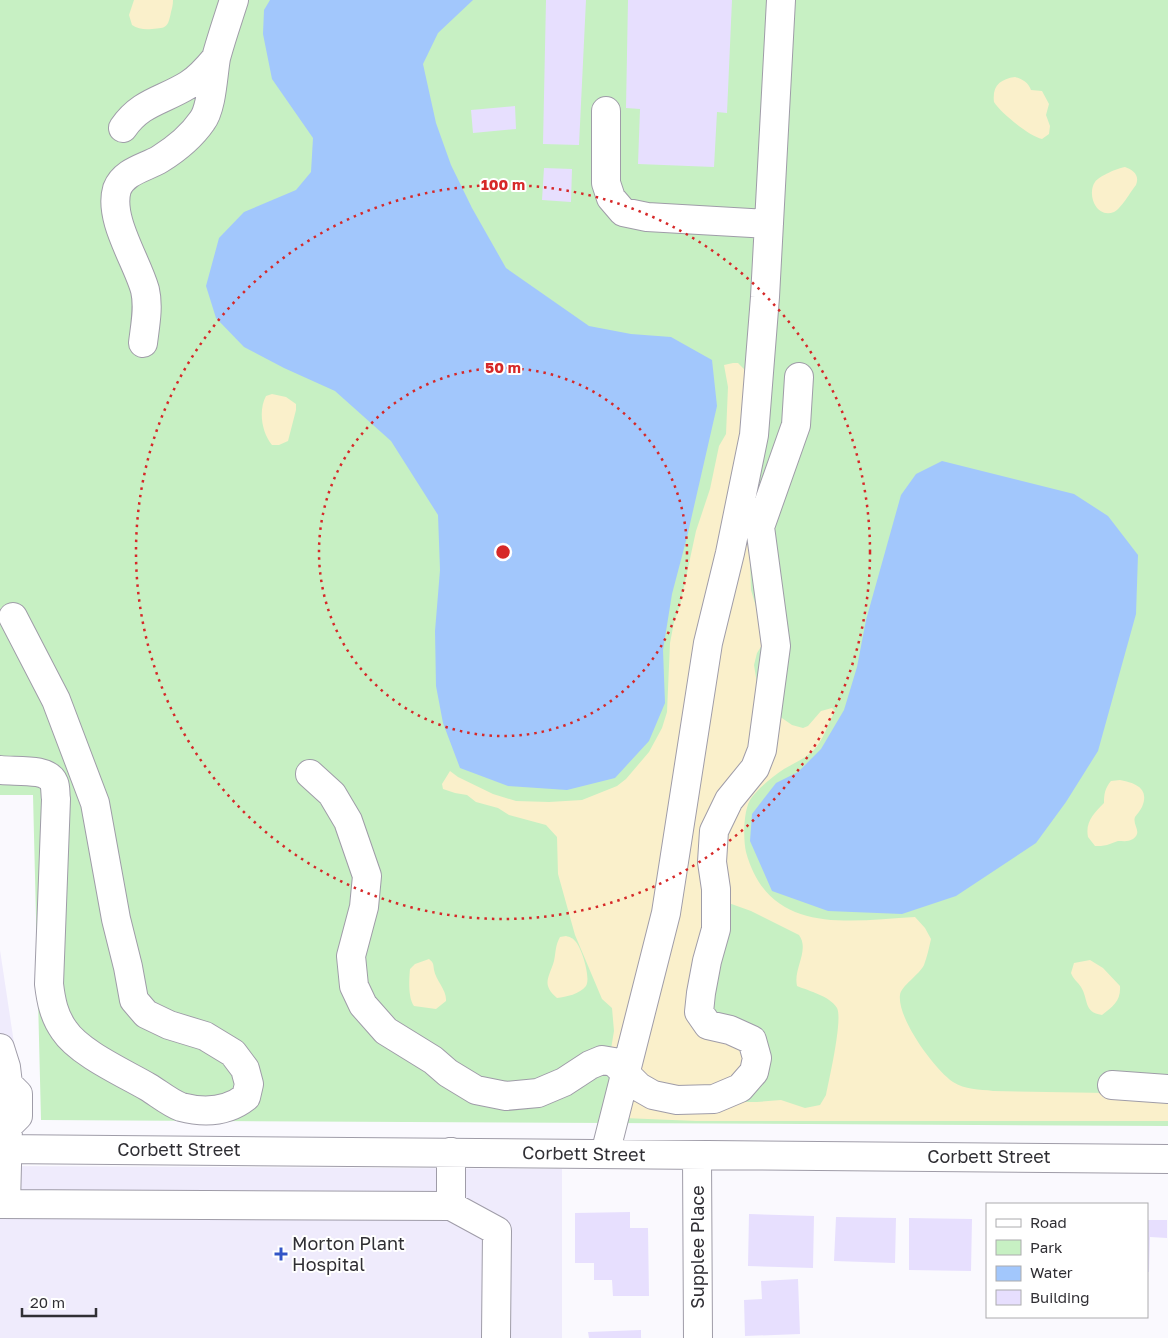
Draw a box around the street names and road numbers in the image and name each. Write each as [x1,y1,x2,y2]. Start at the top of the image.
street label: Corbett Street [117,1138,241,1160]
street label: Corbett Street [522,1141,646,1165]
street label: Corbett Street [927,1145,1051,1167]
street label: Supplee Place [686,1185,708,1309]

